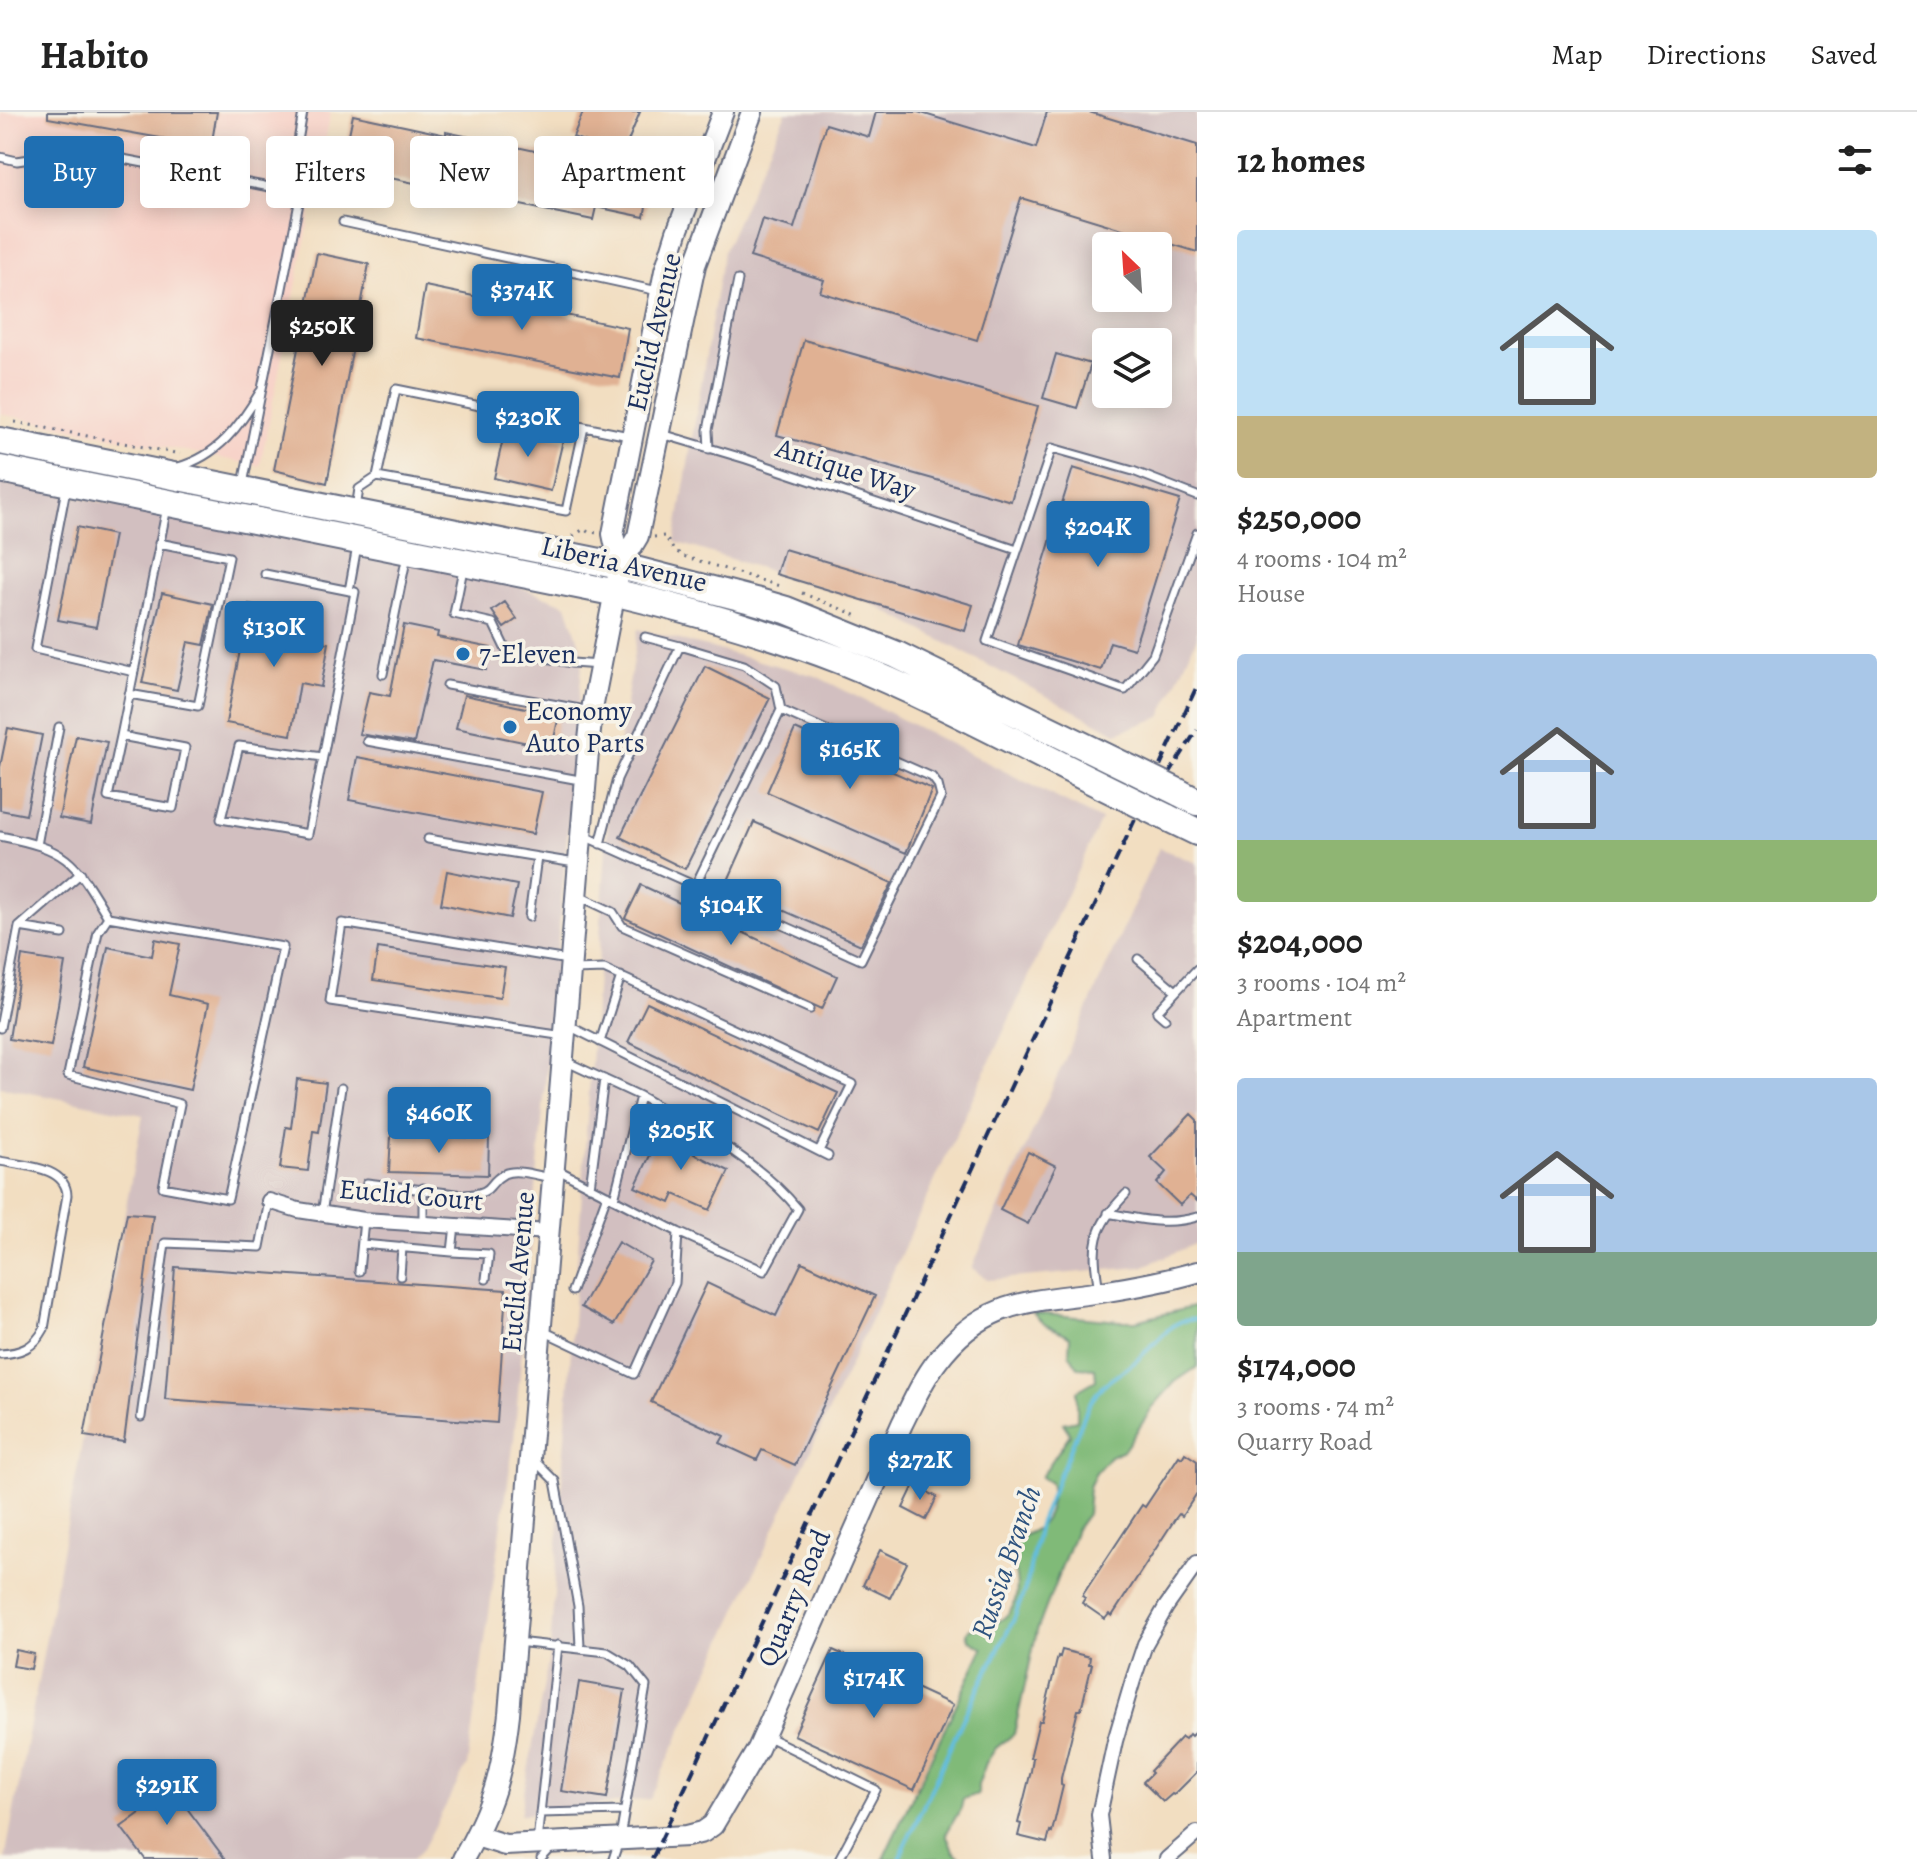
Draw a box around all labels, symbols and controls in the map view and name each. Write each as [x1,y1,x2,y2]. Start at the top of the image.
text: Habito [40,29,149,81]
text: Map [1551,36,1602,74]
text: Directions [1646,36,1767,74]
text: Saved [1811,36,1877,74]
chip: Buy [24,136,124,208]
chip: Rent [140,136,250,208]
chip: Filters [266,136,394,208]
chip: New [410,136,518,208]
chip: Apartment [534,136,714,208]
text: 12 homes [1237,137,1366,184]
icon: filters [1833,138,1877,182]
north arrow [1092,232,1172,312]
map controls [1092,232,1172,408]
street label: Euclid Avenue [617,249,691,415]
pin: $374K [466,264,578,332]
text: $374K [490,272,554,307]
icon: home [1485,282,1629,426]
pin: $250K [266,300,378,368]
text: $250K [289,308,355,343]
button: layers [1092,328,1172,408]
pin: $230K [472,391,584,459]
text: $230K [495,399,561,434]
street label: Antique Way [770,428,921,510]
text: $250,000 [1237,494,1361,541]
pin: $204K [1042,501,1154,569]
text: $204K [1064,509,1132,544]
street label: Liberia Avenue [537,526,711,602]
text: 4 rooms · 104 m² [1237,541,1407,576]
text: House [1237,576,1305,611]
pin: $130K [218,601,330,669]
text: $130K [243,609,305,644]
place label: 7-Eleven [479,635,576,673]
marker: 7-Eleven [454,645,472,663]
place label: Economy Auto Parts [525,692,645,762]
icon: home [1485,706,1629,850]
marker: Economy Auto Parts [501,718,519,736]
pin: $165K [794,723,906,791]
text: $165K [819,731,881,766]
pin: $104K [675,879,787,947]
text: $104K [699,887,763,922]
text: $204,000 [1237,918,1363,965]
text: 3 rooms · 104 m² [1237,965,1406,1000]
text: Apartment [1237,1000,1352,1035]
pin: $460K [383,1087,495,1155]
text: $460K [406,1095,472,1130]
pin: $205K [625,1104,737,1172]
text: $205K [648,1112,714,1147]
icon: home [1485,1130,1629,1274]
street label: Euclid Court [337,1170,485,1220]
street label: Euclid Avenue [492,1190,544,1354]
text: $174,000 [1237,1342,1356,1389]
text: 3 rooms · 74 m² [1237,1389,1394,1424]
text: Quarry Road [1237,1424,1373,1459]
pin: $272K [864,1434,976,1502]
text: $272K [887,1442,953,1477]
water label: Russia Branch [961,1480,1051,1644]
street label: Quarry Road [748,1523,840,1673]
pin: $174K [818,1652,930,1720]
text: $174K [843,1660,905,1695]
pin: $291K [111,1759,223,1827]
text: $291K [135,1767,199,1802]

